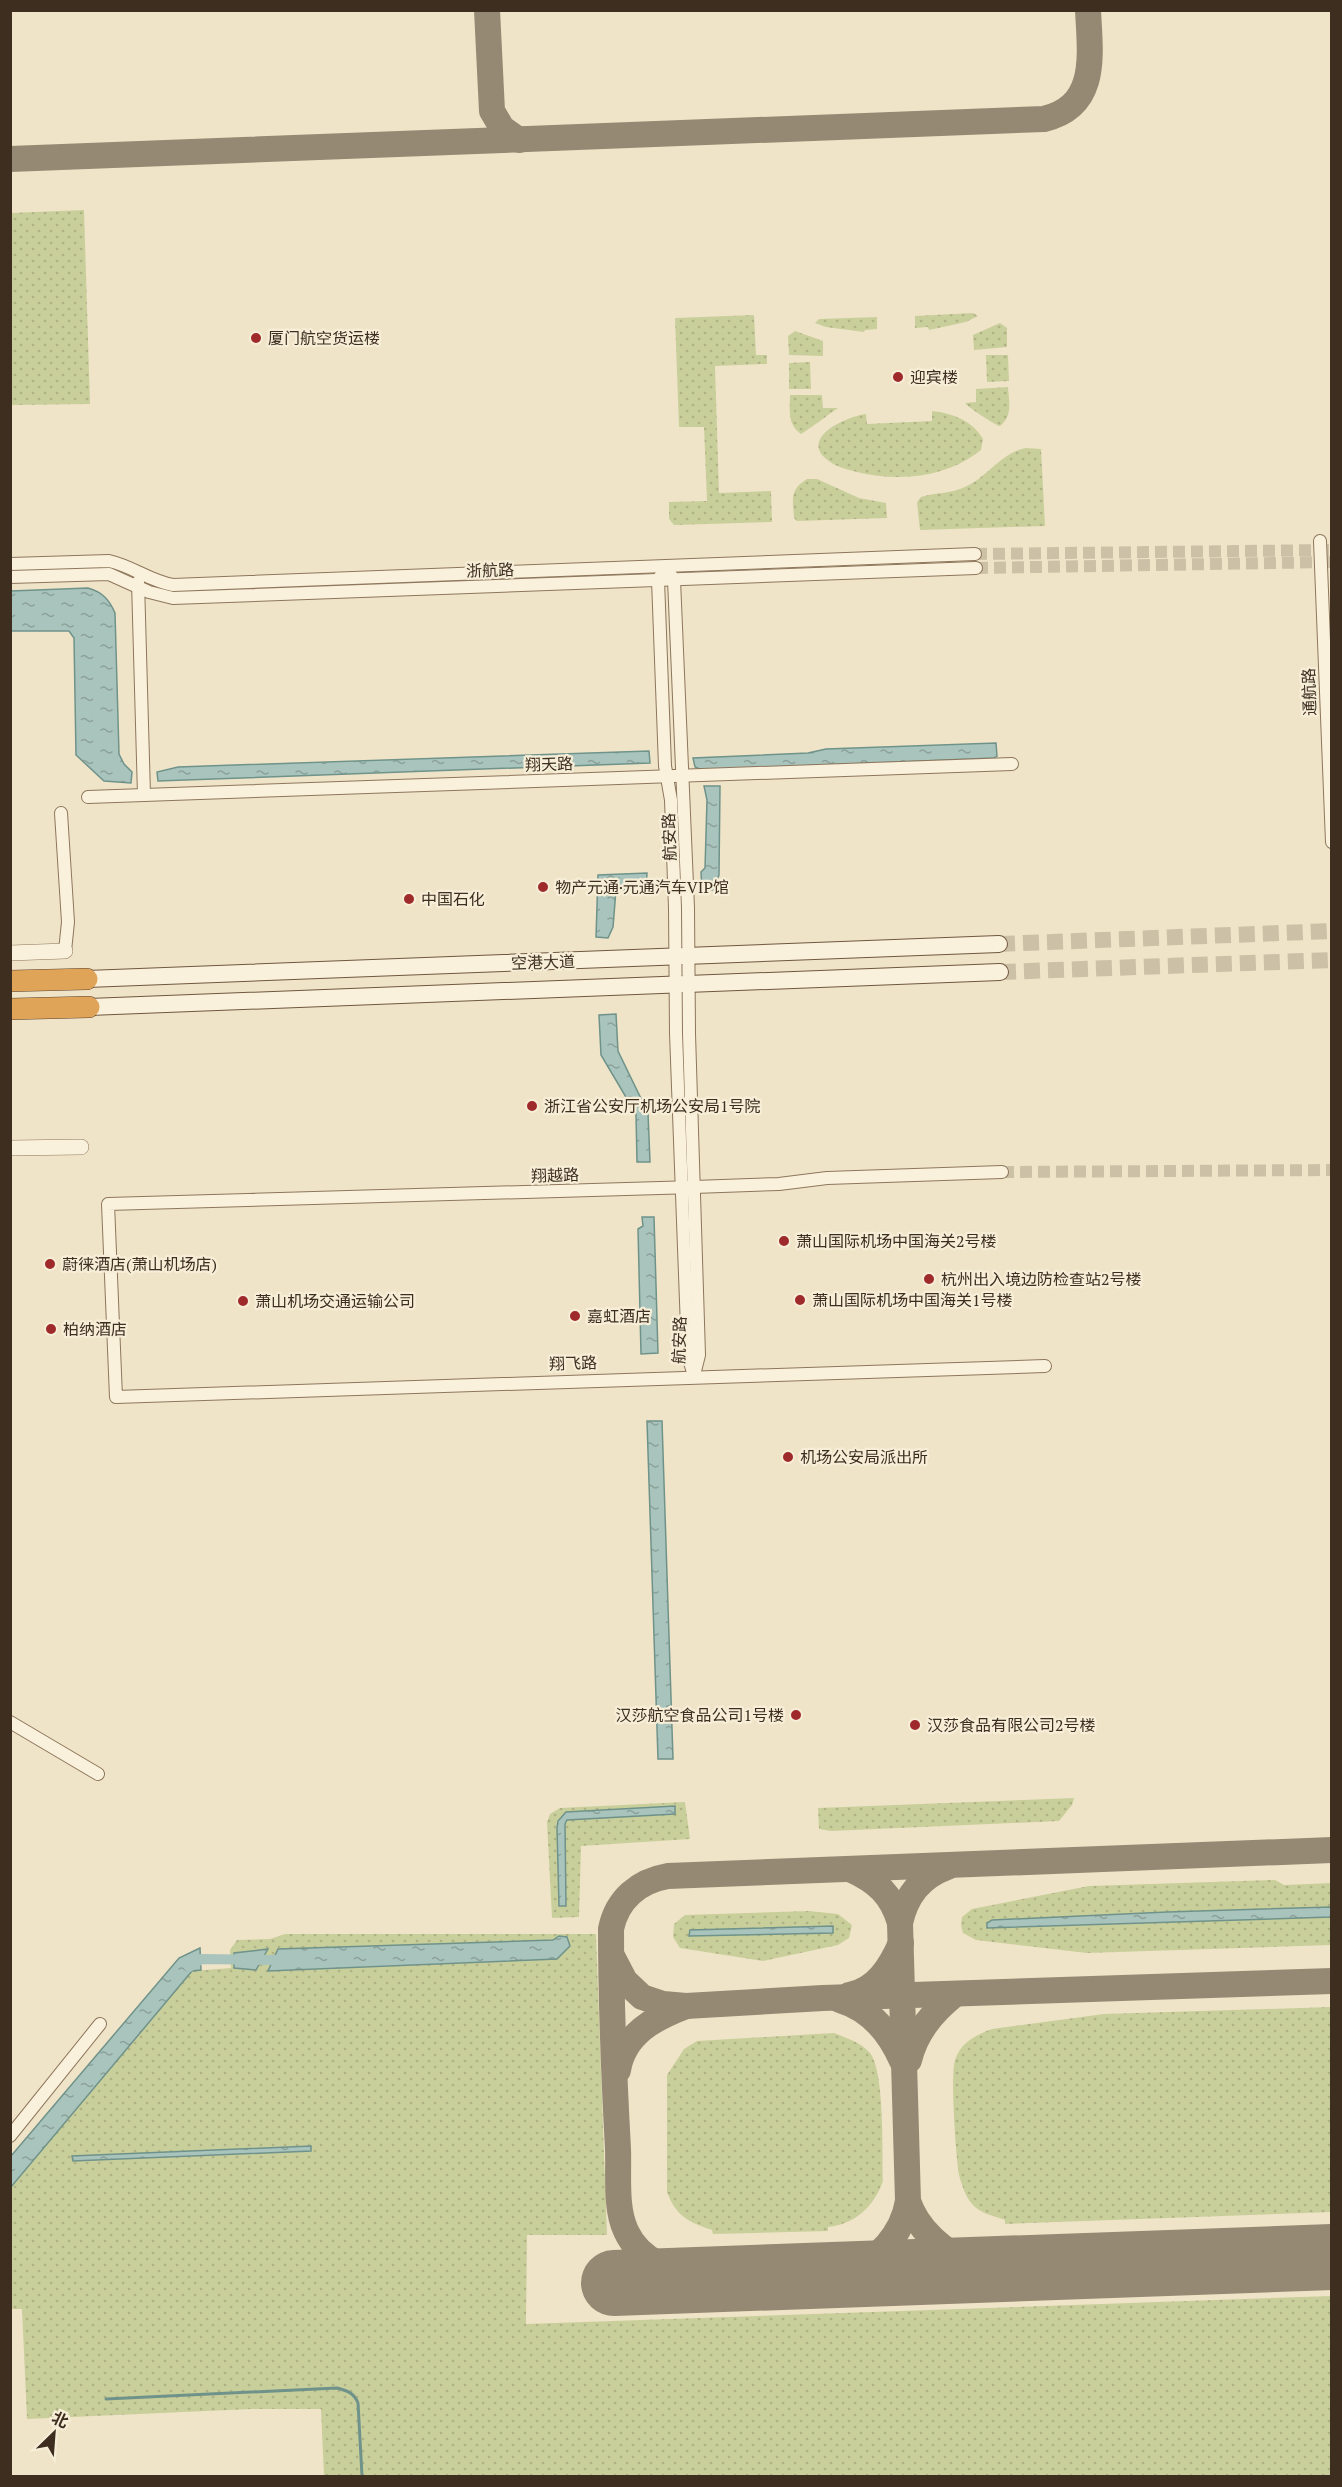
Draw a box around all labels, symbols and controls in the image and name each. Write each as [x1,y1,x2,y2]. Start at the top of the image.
place label: 厦门航空货运楼 [268,327,380,349]
marker: 厦门航空货运楼 [249,331,263,345]
place label: 迎宾楼 [910,366,958,388]
marker: 迎宾楼 [891,370,905,384]
street label: 浙航路 [466,558,514,582]
street label: 通航路 [1297,668,1321,716]
street label: 翔天路 [525,752,573,776]
street label: 航安路 [657,813,681,861]
place label: 物产元通·元通汽车VIP馆 [555,876,729,898]
marker: 物产元通·元通汽车VIP馆 [536,880,550,894]
place label: 中国石化 [421,888,485,910]
marker: 中国石化 [402,892,416,906]
street label: 空港大道 [511,950,575,974]
place label: 浙江省公安厅机场公安局1号院 [544,1095,761,1117]
marker: 浙江省公安厅机场公安局1号院 [525,1099,539,1113]
street label: 翔越路 [531,1163,579,1187]
place label: 萧山国际机场中国海关2号楼 [796,1230,997,1252]
marker: 萧山国际机场中国海关2号楼 [777,1234,791,1248]
place label: 蔚徕酒店(萧山机场店) [62,1253,217,1275]
marker: 蔚徕酒店(萧山机场店) [43,1257,57,1271]
place label: 杭州出入境边防检查站2号楼 [941,1268,1142,1290]
marker: 杭州出入境边防检查站2号楼 [922,1272,936,1286]
place label: 萧山国际机场中国海关1号楼 [812,1289,1013,1311]
place label: 萧山机场交通运输公司 [255,1290,415,1312]
marker: 萧山国际机场中国海关1号楼 [793,1293,807,1307]
marker: 萧山机场交通运输公司 [236,1294,250,1308]
place label: 嘉虹酒店 [587,1305,651,1327]
marker: 嘉虹酒店 [568,1309,582,1323]
street label: 航安路 [667,1316,691,1364]
place label: 柏纳酒店 [63,1318,127,1340]
marker: 柏纳酒店 [44,1322,58,1336]
street label: 翔飞路 [549,1351,597,1375]
place label: 机场公安局派出所 [800,1446,928,1468]
marker: 机场公安局派出所 [781,1450,795,1464]
place label: 汉莎航空食品公司1号楼 [615,1704,784,1726]
marker: 汉莎航空食品公司1号楼 [789,1708,803,1722]
place label: 汉莎食品有限公司2号楼 [927,1714,1096,1736]
marker: 汉莎食品有限公司2号楼 [908,1718,922,1732]
north arrow [24,2403,84,2463]
text: 北 [48,2406,72,2433]

